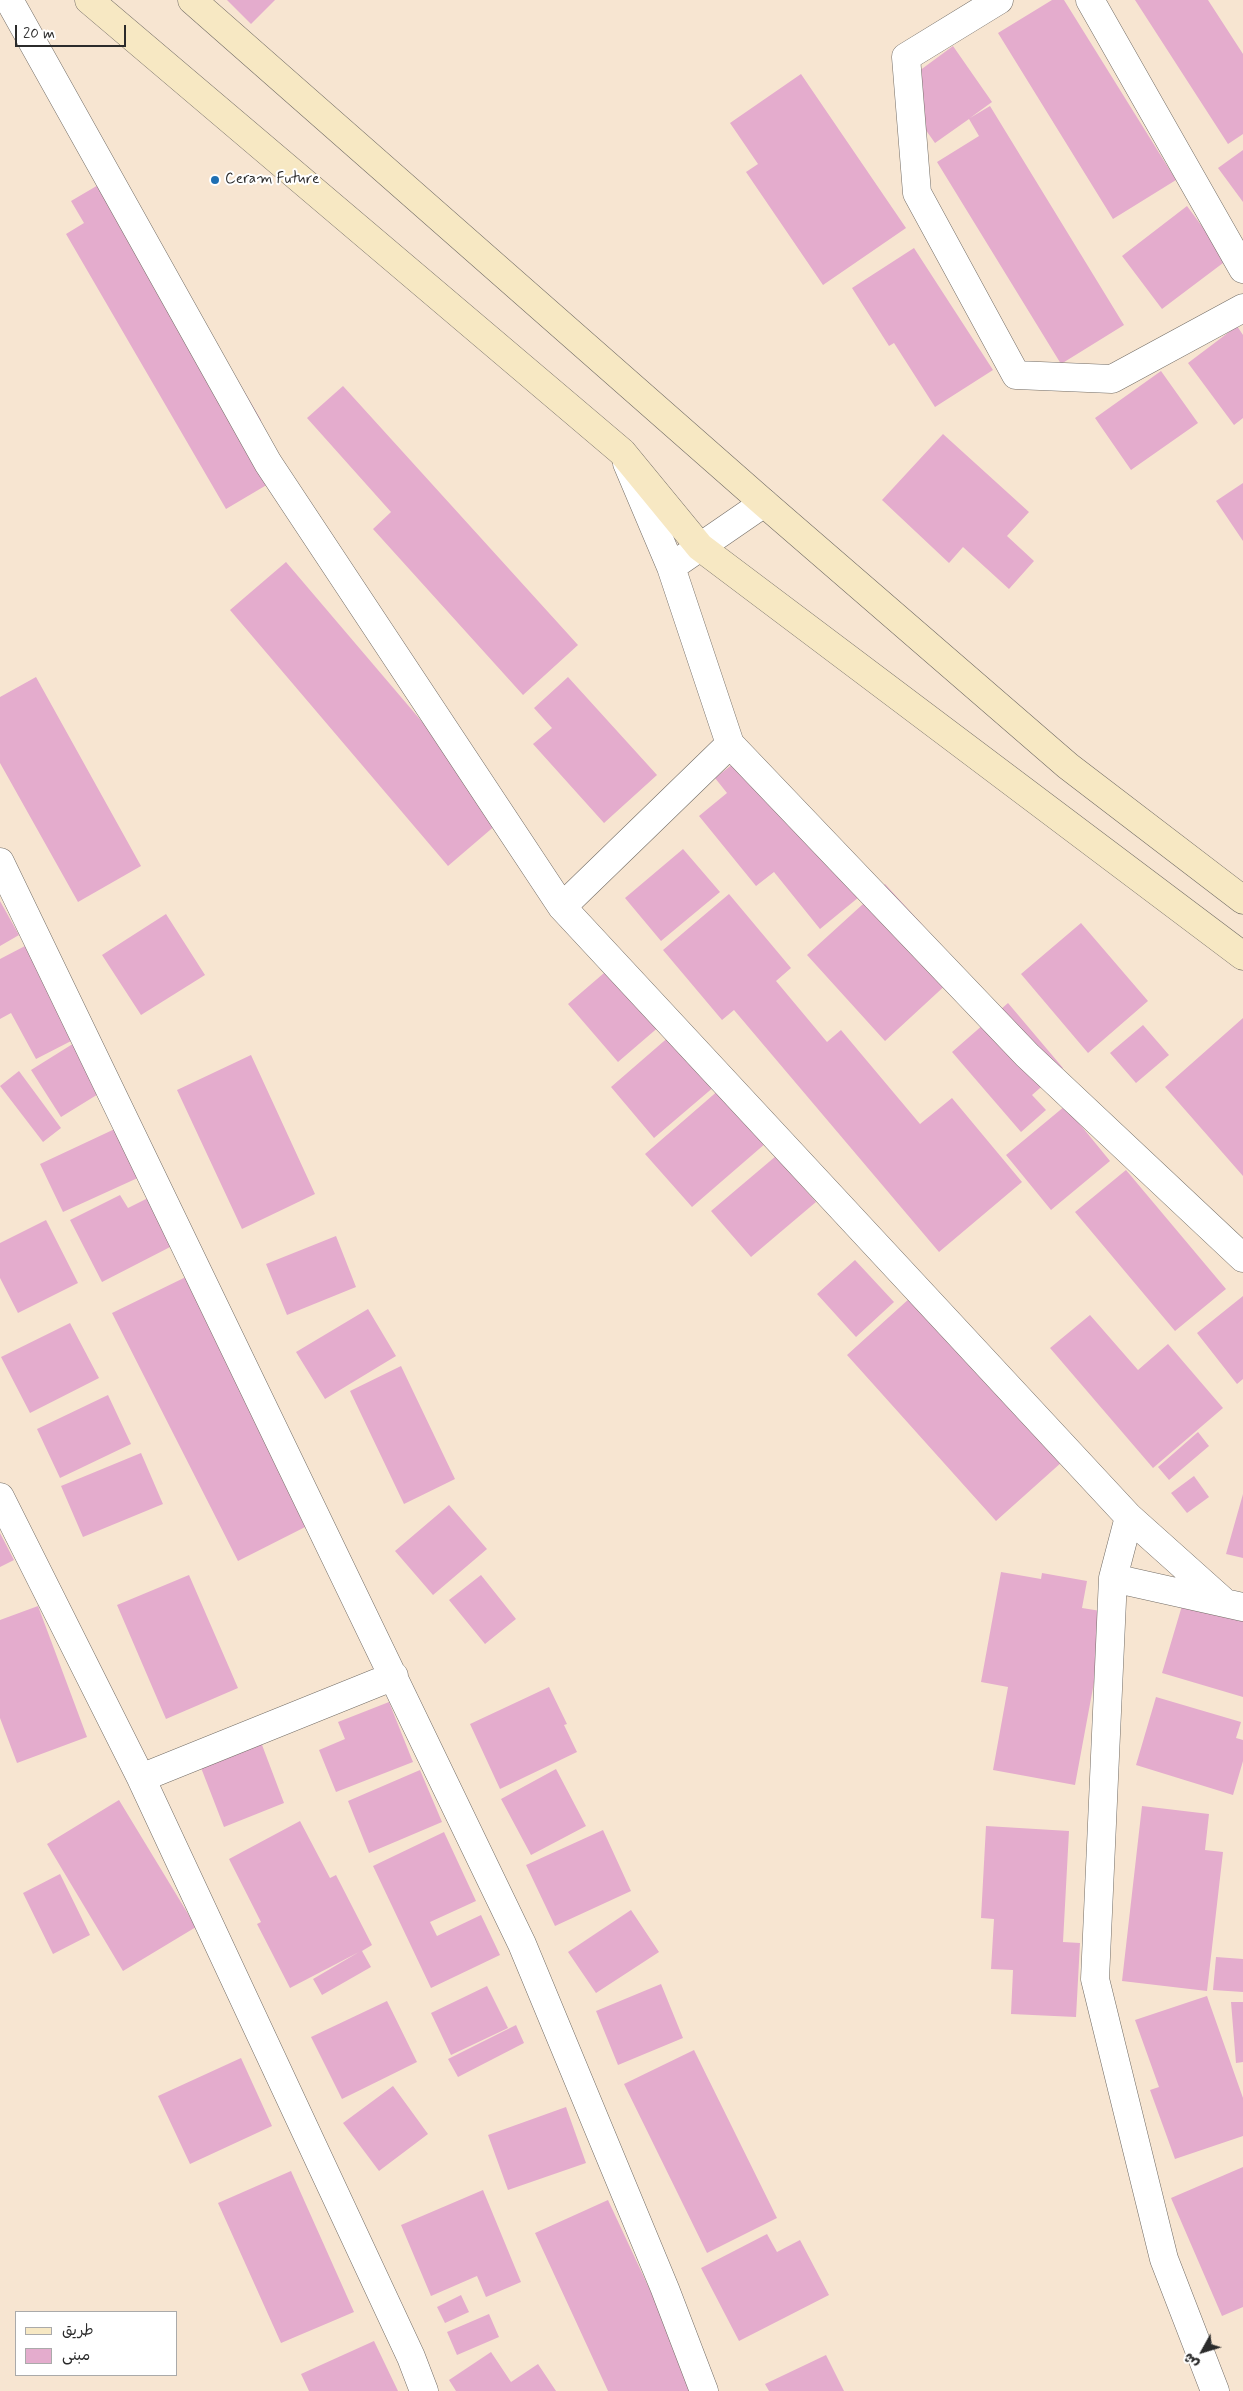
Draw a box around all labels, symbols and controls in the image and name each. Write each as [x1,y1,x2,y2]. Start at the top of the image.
scale bar [18,15,129,47]
text: 20 m [23,24,55,44]
place label: Ceram Future [225,171,319,189]
marker: Ceram Future [209,174,221,186]
legend [15,2311,178,2376]
text: طريق [62,2321,94,2341]
north arrow [1178,2326,1228,2376]
text: مبنى [62,2346,90,2366]
text: ش [1180,2349,1203,2372]

